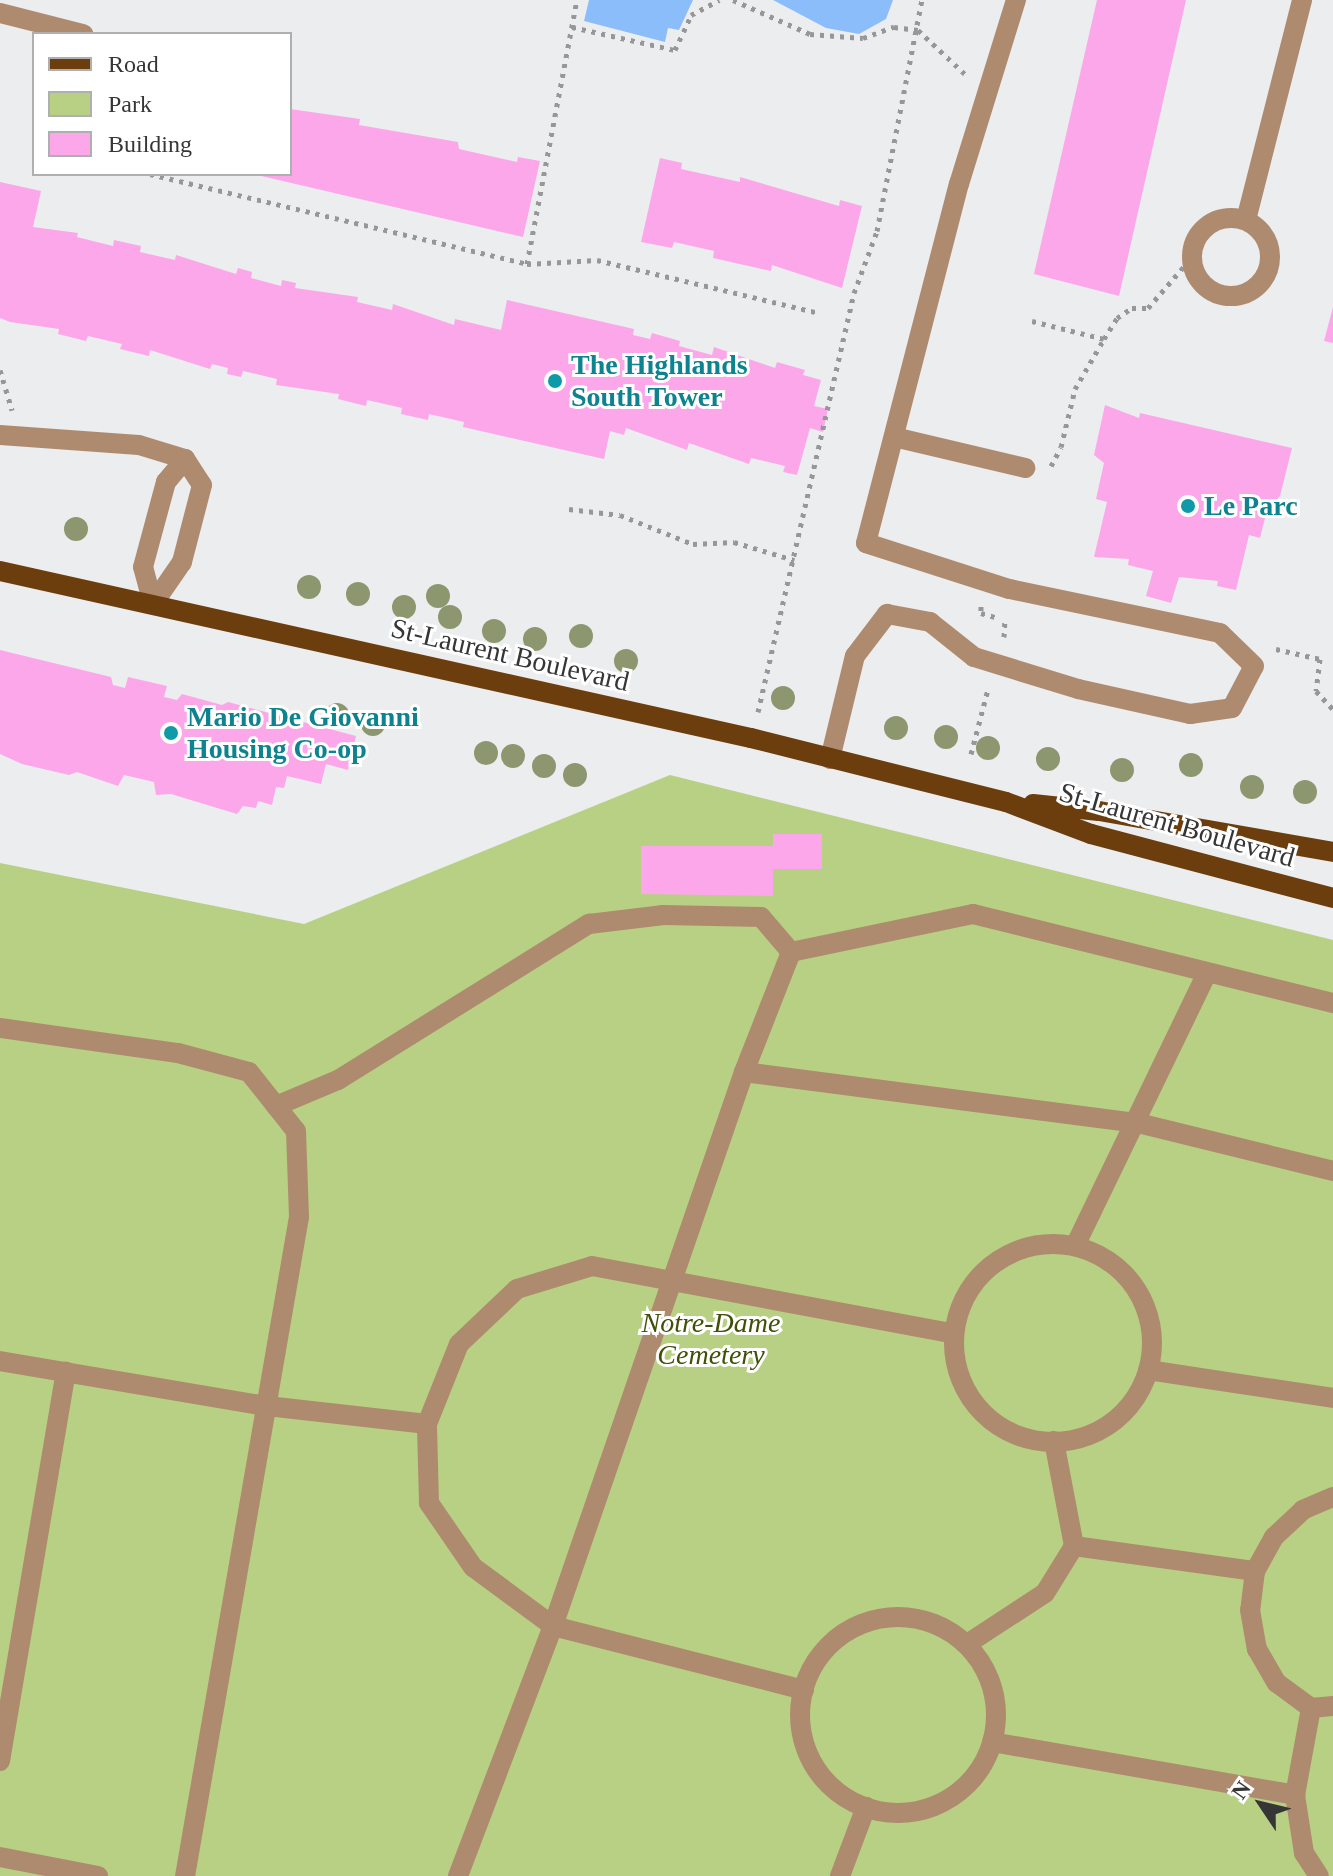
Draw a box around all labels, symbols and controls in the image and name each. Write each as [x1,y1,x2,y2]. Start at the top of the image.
legend [32,32,292,176]
text: Road [108,51,159,77]
text: Park [108,91,152,117]
text: Building [108,131,192,157]
place label: The Highlands South Tower [571,348,748,414]
marker: The Highlands South Tower [546,372,564,390]
place label: Le Parc [1204,489,1298,523]
marker: Le Parc [1179,497,1197,515]
street label: St-Laurent Boulevard [388,611,632,699]
place label: Mario De Giovanni Housing Co-op [187,700,419,766]
marker: Mario De Giovanni Housing Co-op [162,724,180,742]
street label: St-Laurent Boulevard [1055,775,1299,875]
park label: Notre-Dame Cemetery [642,1306,780,1372]
north arrow [1221,1764,1301,1844]
text: N [1226,1776,1256,1804]

